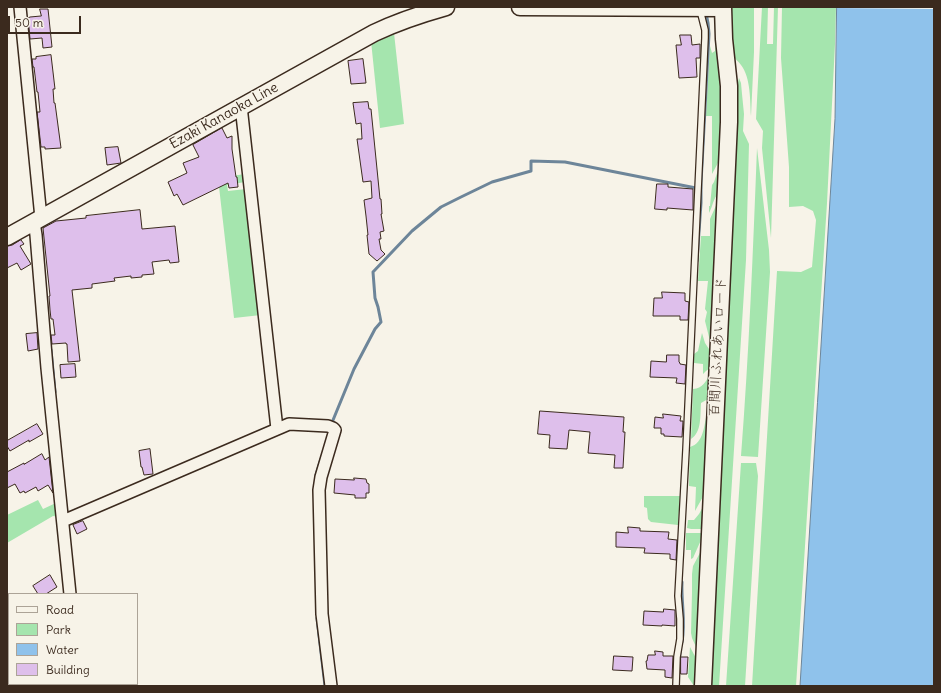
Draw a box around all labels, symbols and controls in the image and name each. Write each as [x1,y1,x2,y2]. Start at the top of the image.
scale bar [10,8,83,34]
text: 50 m [15,15,43,30]
street label: Ezaki Kanaoka Line [167,79,281,153]
street label: 百間川ふれあいロード [706,277,730,417]
legend [8,593,138,685]
text: Road [46,602,74,617]
text: Park [46,622,71,637]
text: Water [46,642,79,657]
text: Building [46,662,90,677]

